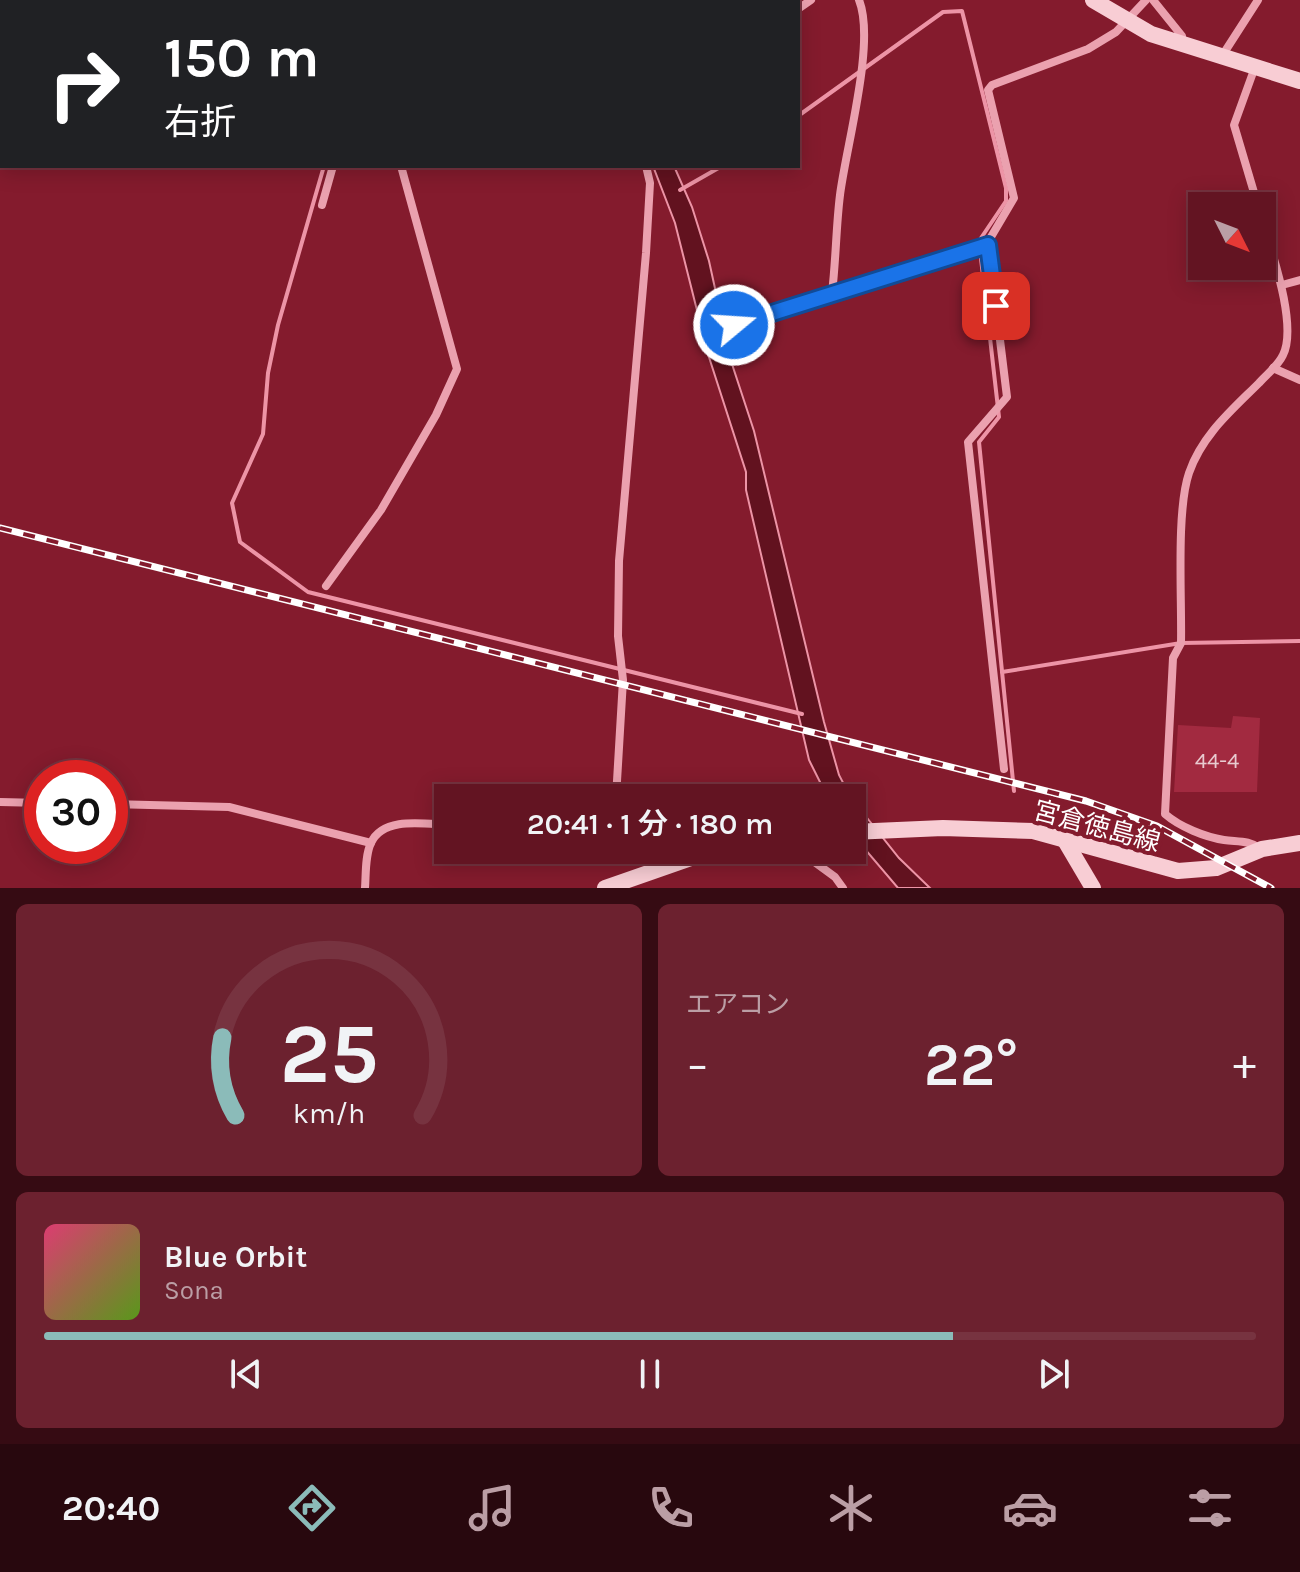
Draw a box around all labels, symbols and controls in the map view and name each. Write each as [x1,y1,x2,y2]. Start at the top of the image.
text: 150 m [164,25,319,90]
icon: right [32,32,136,136]
text: 右折 [164,101,236,143]
north arrow [1188,192,1276,280]
map controls [1188,192,1276,280]
pin [962,272,1030,340]
position arrow [692,283,776,367]
icon: arrive [974,284,1018,328]
house number: 44-4 [1195,748,1239,774]
speed limit sign: 30 [24,760,128,864]
street label: 宮倉徳島線 [1030,795,1164,858]
text: 20:41 · 1 分 · 180 m [527,806,773,842]
text: エアコン [686,989,790,1020]
text: 25 [280,1006,378,1103]
text: 22° [924,1030,1018,1100]
text: − [686,1039,709,1090]
text: + [1233,1039,1256,1090]
text: km/h [293,1097,365,1130]
text: Blue Orbit [164,1239,307,1275]
text: Sona [164,1275,224,1306]
icon: previous [224,1352,268,1396]
icon: pause [628,1352,672,1396]
icon: next [1032,1352,1076,1396]
icon: directions [284,1480,340,1536]
icon: music [464,1480,520,1536]
icon: phone [643,1480,699,1536]
icon: climate [823,1480,879,1536]
icon: car [1002,1480,1058,1536]
icon: filters [1182,1480,1238,1536]
text: 20:40 [62,1487,160,1529]

